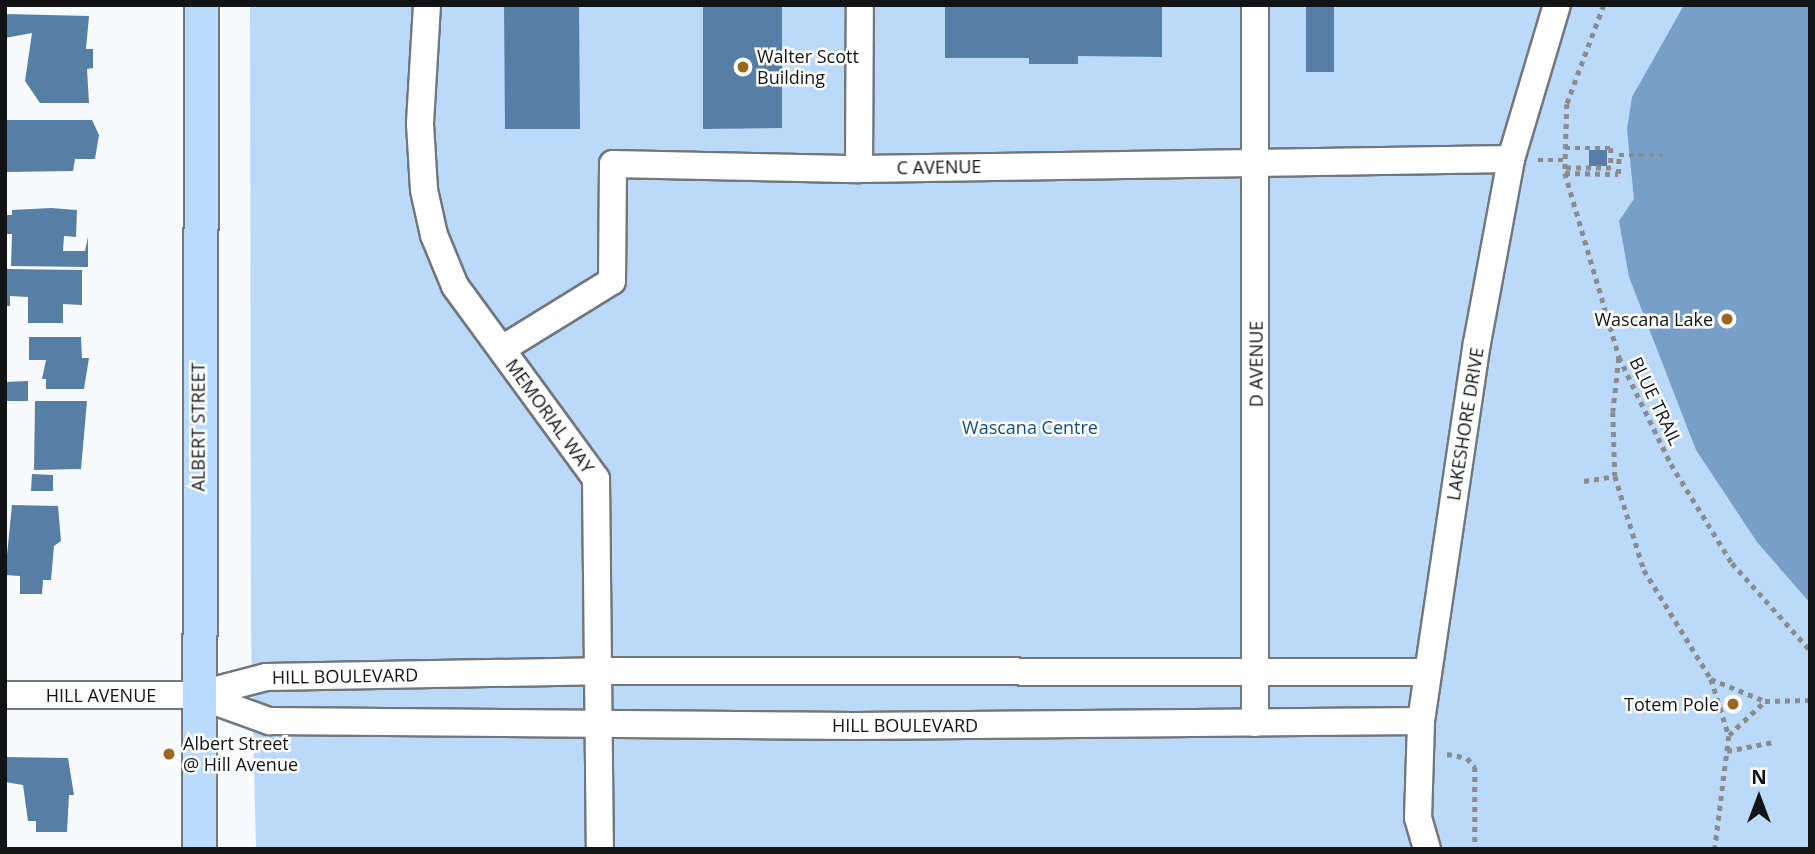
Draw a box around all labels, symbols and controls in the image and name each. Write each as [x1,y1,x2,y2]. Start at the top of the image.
place label: Walter Scott Building [757,46,859,88]
marker: Walter Scott Building [735,59,751,75]
street label: C AVENUE [896,155,982,179]
place label: Wascana Lake [1594,308,1713,330]
marker: Wascana Lake [1719,311,1735,327]
street label: D AVENUE [1245,321,1267,407]
street label: LAKESHORE DRIVE [1442,346,1488,502]
street label: BLUE TRAIL [1625,353,1687,449]
street label: MEMORIAL WAY [501,355,599,477]
street label: ALBERT STREET [187,363,209,491]
park label: Wascana Centre [962,416,1098,438]
street label: HILL BOULEVARD [272,664,418,688]
street label: HILL AVENUE [46,684,156,706]
place label: Totem Pole [1624,693,1719,715]
marker: Totem Pole [1725,696,1741,712]
street label: HILL BOULEVARD [832,714,978,736]
place label: Albert Street @ Hill Avenue [183,733,298,776]
marker: Albert Street @ Hill Avenue [161,746,177,762]
north arrow [1724,763,1794,833]
text: N [1751,764,1767,790]

